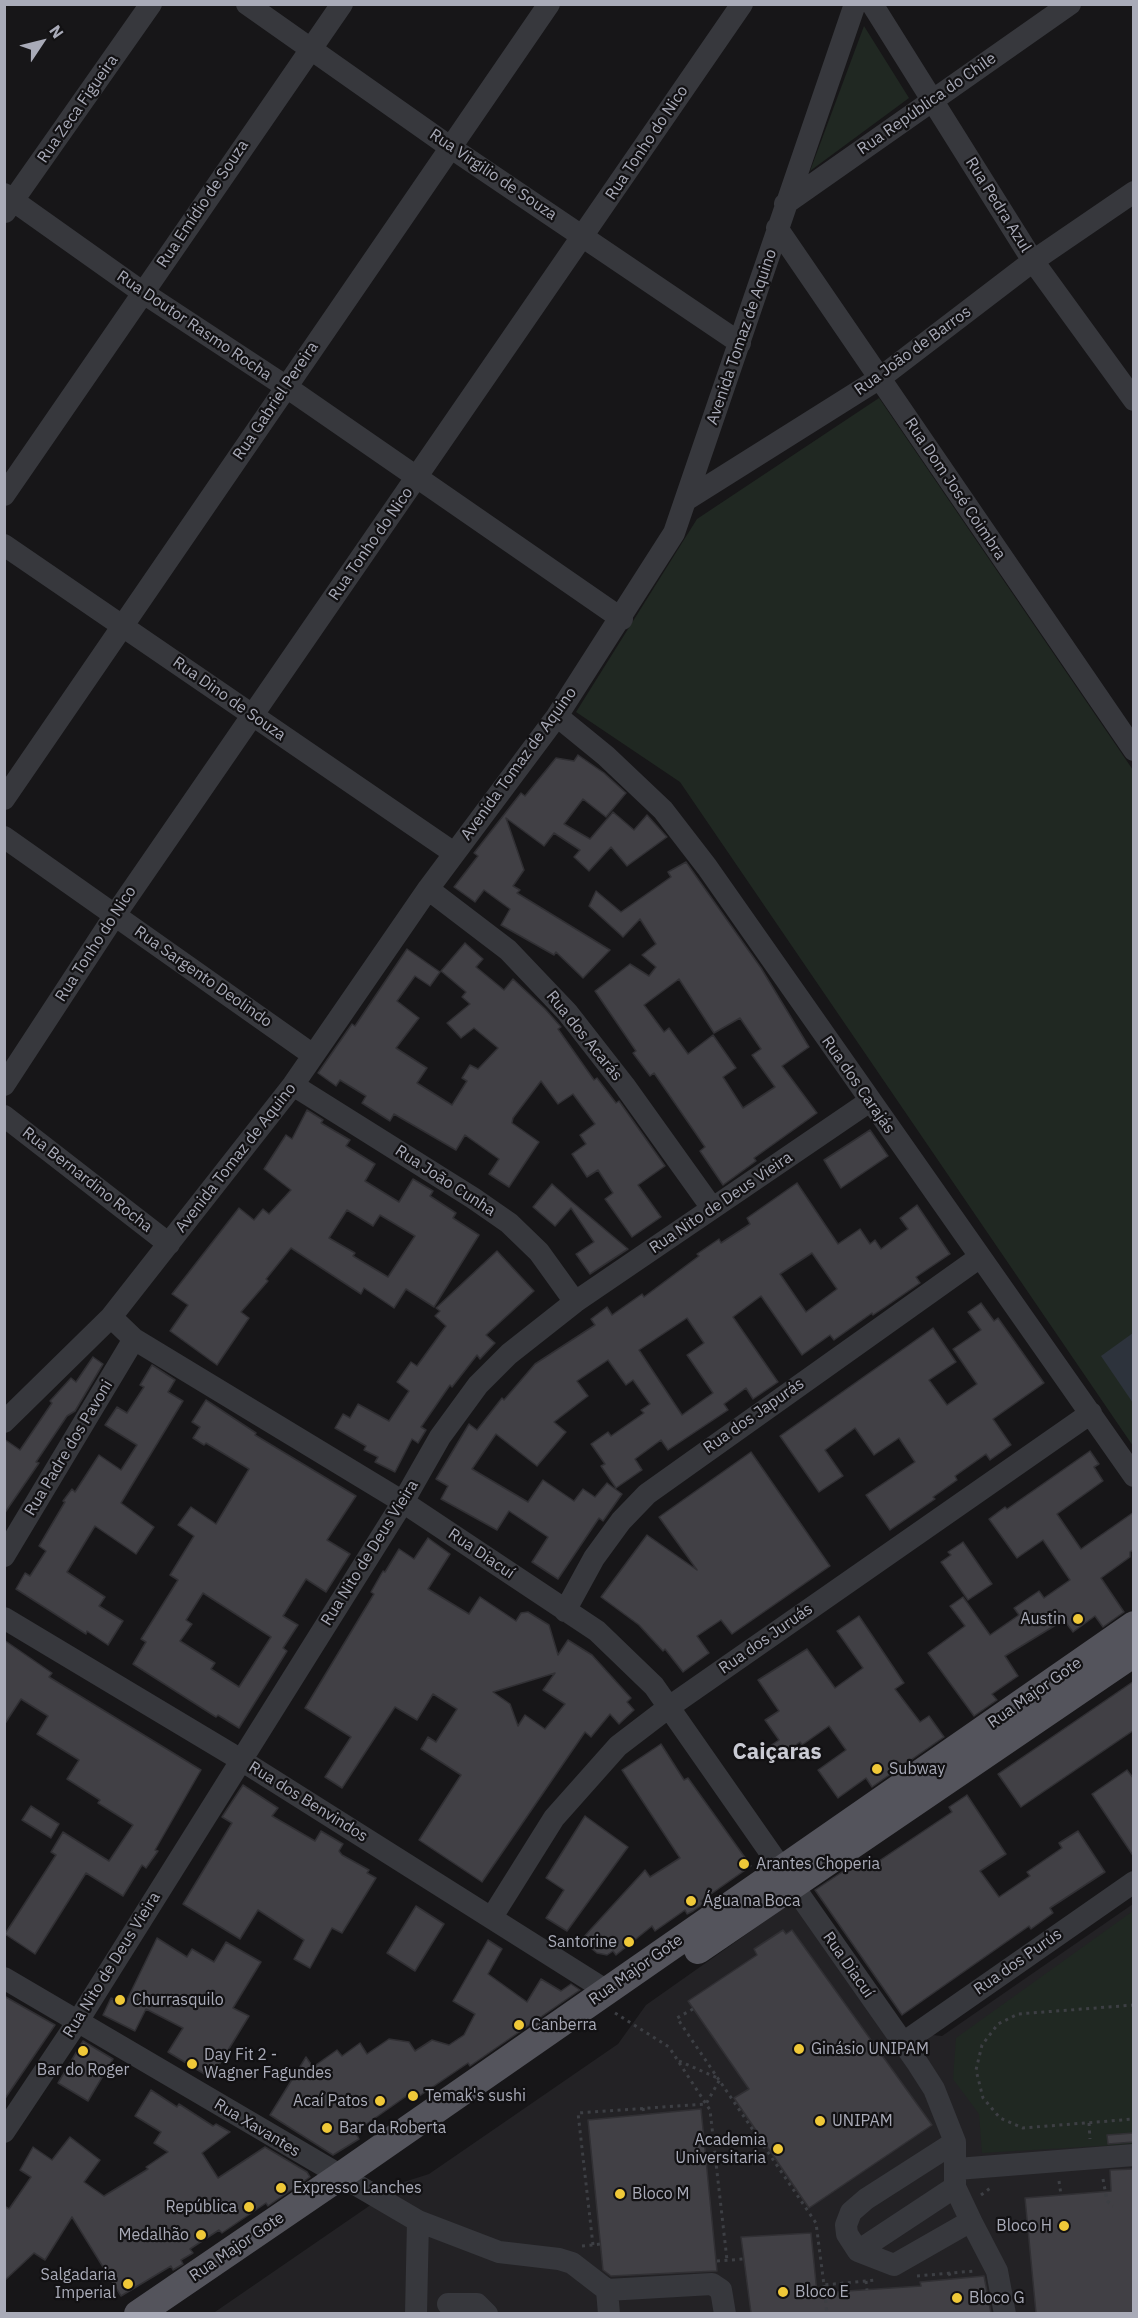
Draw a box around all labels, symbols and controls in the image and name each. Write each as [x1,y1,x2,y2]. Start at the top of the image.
north arrow [12,12,72,72]
text: N [45,21,68,42]
street label: Rua República do Chile [854,49,1000,159]
street label: Rua Zeca Figueira [34,51,122,167]
street label: Rua Tonho do Nico [602,82,692,204]
street label: Rua Virgilio de Souza [426,125,560,225]
street label: Rua Emídio de Souza [153,136,253,272]
street label: Rua Pedra Azul [961,154,1035,256]
street label: Avenida Tomaz de Aquino [703,247,781,427]
street label: Rua Doutor Rasmo Rocha [113,267,275,385]
street label: Rua João de Barros [851,302,975,400]
street label: Rua Gabriel Pereira [229,338,323,464]
street label: Rua Dom José Coimbra [900,414,1010,564]
street label: Rua Tonho do Nico [325,484,417,604]
street label: Rua Dino de Souza [169,653,289,745]
street label: Avenida Tomaz de Aquino [457,684,581,844]
street label: Rua Tonho do Nico [51,883,141,1005]
street label: Rua Sargento Deolindo [130,922,276,1032]
street label: Rua dos Acarás [542,987,626,1085]
street label: Rua dos Carajás [817,1033,899,1137]
street label: Avenida Tomaz de Aquino [172,1079,300,1237]
street label: Rua Bernardino Rocha [18,1123,156,1237]
street label: Rua João Cunha [391,1141,499,1221]
street label: Rua Nito de Deus Vieira [646,1148,796,1258]
street label: Rua dos Japurás [700,1374,808,1458]
street label: Rua Padre dos Pavoni [21,1377,117,1519]
street label: Rua Nito de Deus Vieira [317,1477,423,1629]
street label: Rua Diacuí [444,1525,518,1583]
street label: Rua dos Juruás [715,1600,817,1678]
place label: Austin [1020,1609,1066,1629]
marker: Austin [1071,1612,1085,1626]
street label: Rua Major Gote [984,1654,1086,1732]
district label: Caiçaras [732,1740,822,1766]
street label: Rua dos Benvindos [245,1758,371,1846]
place label: Subway [889,1759,945,1779]
marker: Subway [870,1762,884,1776]
place label: Arantes Choperia [756,1854,880,1874]
marker: Arantes Choperia [737,1857,751,1871]
street label: Rua Nito de Deus Vieira [59,1889,165,2041]
place label: Água na Boca [703,1891,800,1911]
marker: Água na Boca [684,1894,698,1908]
street label: Rua dos Purús [970,1925,1066,1999]
street label: Rua Diacuí [818,1928,878,2002]
street label: Rua Major Gote [585,1931,687,2009]
place label: Santorine [548,1932,617,1952]
marker: Santorine [622,1935,636,1949]
place label: Churrasquilo [132,1990,224,2010]
marker: Churrasquilo [113,1993,127,2007]
place label: Canberra [531,2015,597,2035]
marker: Canberra [512,2018,526,2032]
place label: Ginásio UNIPAM [811,2039,929,2059]
marker: Ginásio UNIPAM [792,2042,806,2056]
marker: Bar do Roger [76,2044,90,2058]
place label: Day Fit 2 - Wagner Fagundes [204,2045,332,2083]
marker: Day Fit 2 - Wagner Fagundes [185,2057,199,2071]
place label: Bar do Roger [37,2060,129,2080]
place label: Temak's sushi [425,2086,526,2106]
marker: Temak's sushi [406,2089,420,2103]
place label: Acaí Patos [293,2091,368,2111]
marker: Acaí Patos [373,2094,387,2108]
street label: Rua Xavantes [210,2095,304,2161]
place label: UNIPAM [832,2111,893,2131]
marker: UNIPAM [813,2114,827,2128]
place label: Bar da Roberta [339,2118,446,2138]
marker: Bar da Roberta [320,2121,334,2135]
place label: Academia Universitaria [675,2130,766,2168]
marker: Academia Universitaria [771,2142,785,2156]
place label: Expresso Lanches [293,2178,422,2198]
marker: Expresso Lanches [274,2181,288,2195]
place label: Bloco M [632,2184,689,2204]
marker: Bloco M [613,2187,627,2201]
place label: República [166,2197,237,2217]
marker: República [242,2200,256,2214]
street label: Rua Major Gote [186,2208,288,2286]
place label: Bloco H [996,2216,1052,2236]
marker: Bloco H [1057,2219,1071,2233]
place label: Medalhão [118,2225,189,2245]
marker: Medalhão [194,2228,208,2242]
place label: Salgadaria Imperial [41,2265,116,2303]
marker: Salgadaria Imperial [121,2277,135,2291]
place label: Bloco E [795,2282,849,2302]
marker: Bloco E [776,2285,790,2299]
place label: Bloco G [969,2288,1025,2308]
marker: Bloco G [950,2291,964,2305]

